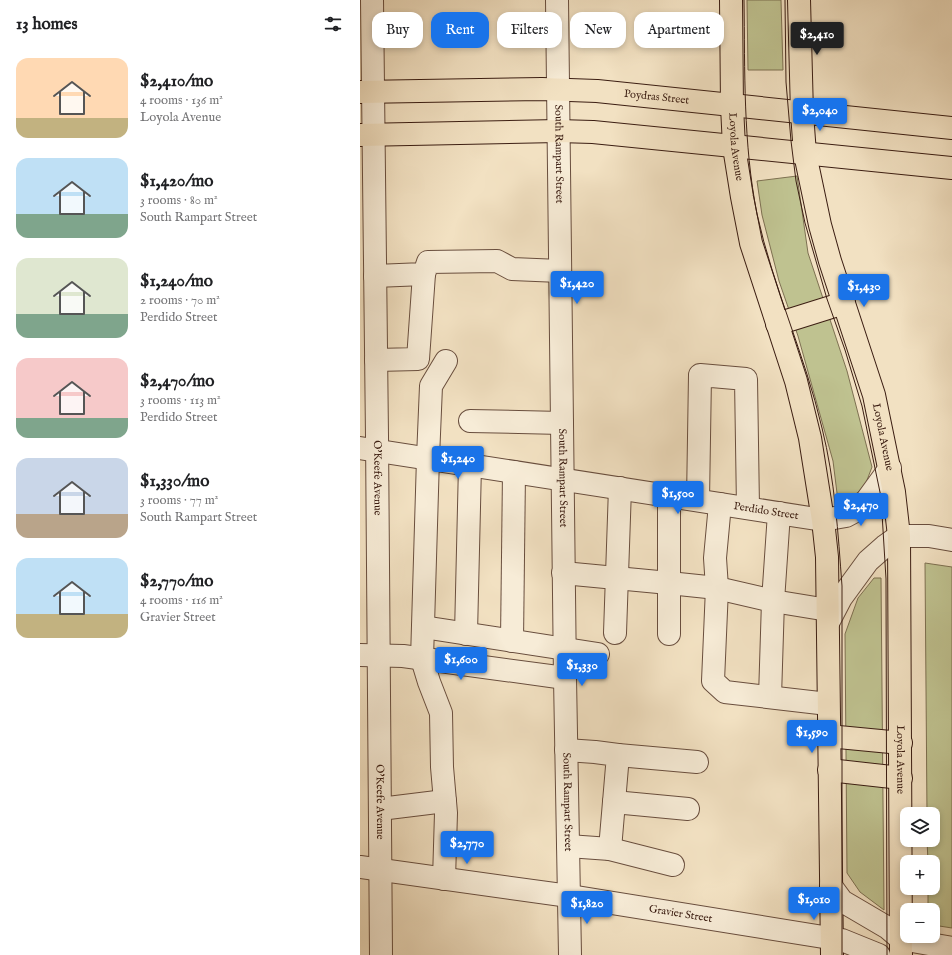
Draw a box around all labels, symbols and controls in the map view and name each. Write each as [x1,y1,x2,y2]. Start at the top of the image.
chip: Buy [372,12,423,48]
chip: Rent [431,12,489,48]
chip: Filters [497,12,562,48]
chip: New [570,12,626,48]
chip: Apartment [634,12,724,48]
icon: filters [322,13,344,35]
text: 13 homes [16,14,77,35]
pin: $2,410 [784,22,850,56]
text: $2,410 [800,26,834,43]
text: $2,410/mo [140,71,213,92]
icon: home [48,74,96,122]
street label: Poydras Street [623,87,690,108]
text: 4 rooms · 136 m² [140,92,223,109]
pin: $2,040 [787,98,853,132]
text: $2,040 [802,102,838,119]
street label: South Rampart Street [551,104,566,204]
text: Loyola Avenue [140,109,221,126]
street label: Loyola Avenue [725,112,746,182]
text: $1,420/mo [140,171,213,192]
icon: home [48,174,96,222]
text: 3 rooms · 80 m² [140,192,218,209]
text: South Rampart Street [140,209,257,226]
text: $1,240/mo [140,271,213,292]
pin: $1,420 [544,271,610,305]
icon: home [48,274,96,322]
pin: $1,430 [831,274,897,308]
text: $1,420 [560,275,594,292]
text: $1,430 [847,278,881,295]
text: 2 rooms · 70 m² [140,292,220,309]
text: Perdido Street [140,309,218,326]
text: $2,470/mo [140,371,214,392]
icon: home [48,374,96,422]
text: 3 rooms · 113 m² [140,392,221,409]
street label: Loyola Avenue [869,402,896,472]
text: Perdido Street [140,409,218,426]
street label: South Rampart Street [555,428,570,528]
street label: O'Keefe Avenue [370,440,385,516]
pin: $1,240 [425,446,491,480]
text: $1,240 [441,450,475,467]
text: $1,330/mo [140,471,209,492]
icon: home [48,474,96,522]
pin: $1,500 [645,481,711,515]
text: $1,500 [662,485,694,502]
text: 3 rooms · 77 m² [140,492,218,509]
pin: $2,470 [828,493,894,527]
text: $2,470 [843,497,879,514]
street label: Perdido Street [733,499,800,523]
text: South Rampart Street [140,509,257,526]
text: $2,770/mo [140,571,213,592]
icon: home [48,574,96,622]
text: 4 rooms · 116 m² [140,592,223,609]
text: Gravier Street [140,609,216,626]
pin: $1,600 [428,647,494,681]
text: $1,600 [444,651,478,668]
pin: $1,330 [549,653,615,687]
text: $1,330 [566,657,598,674]
pin: $1,590 [779,720,845,754]
text: $1,590 [796,724,828,741]
street label: Loyola Avenue [893,725,907,794]
street label: South Rampart Street [559,752,575,852]
street label: O'Keefe Avenue [373,764,387,840]
map controls [900,807,940,943]
button: layers [900,807,940,847]
pin: $2,770 [434,831,500,865]
text: $2,770 [450,835,484,852]
button: + [900,855,940,895]
pin: $1,010 [781,887,847,921]
pin: $1,820 [554,891,620,925]
text: $1,010 [798,891,830,908]
text: $1,820 [570,895,604,912]
street label: Gravier Street [648,902,714,926]
button: − [900,903,940,943]

